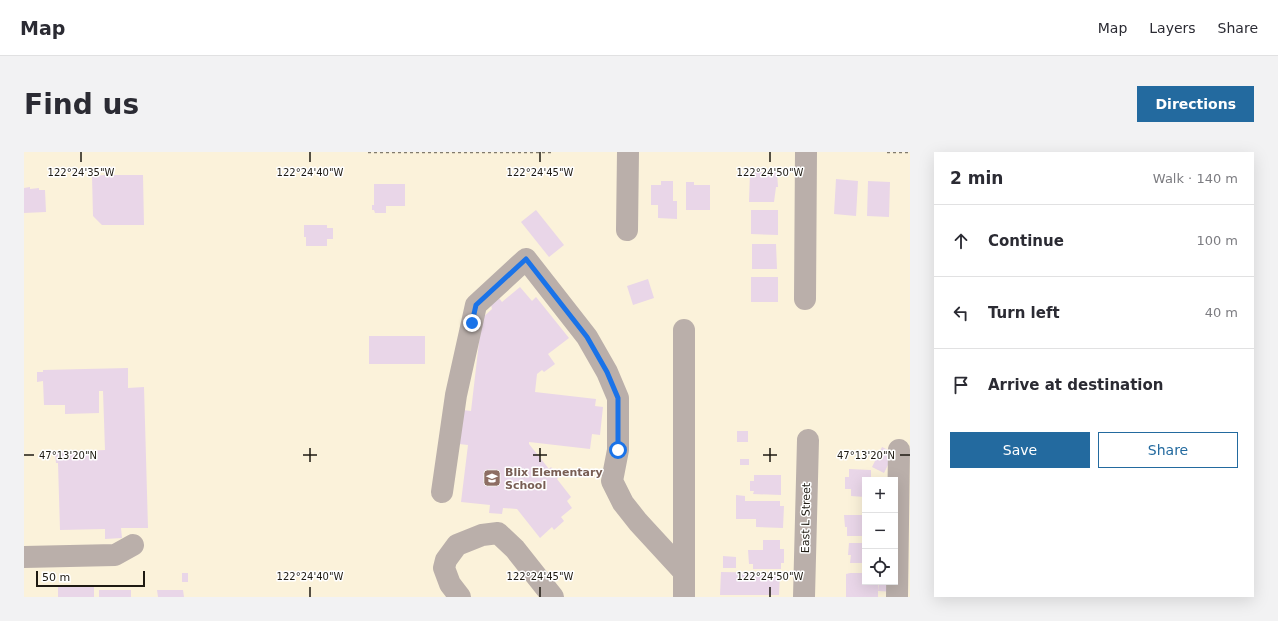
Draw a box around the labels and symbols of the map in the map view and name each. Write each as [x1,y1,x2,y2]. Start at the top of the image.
text: 122°24'35"W [48,167,114,178]
text: 122°24'40"W [277,167,343,178]
text: 122°24'45"W [507,167,573,178]
text: 122°24'50"W [737,167,803,178]
route end [463,314,481,332]
route start [609,441,627,459]
text: 47°13'20"N [39,450,97,461]
text: 47°13'20"N [837,450,895,461]
place label: Blix Elementary School [505,466,603,492]
school or university icon: Blix Elementary School [482,468,502,488]
street label: East L Street [799,482,813,553]
scale bar [36,569,145,588]
text: 122°24'40"W [277,571,343,582]
text: 122°24'45"W [507,571,573,582]
text: 122°24'50"W [737,571,803,582]

